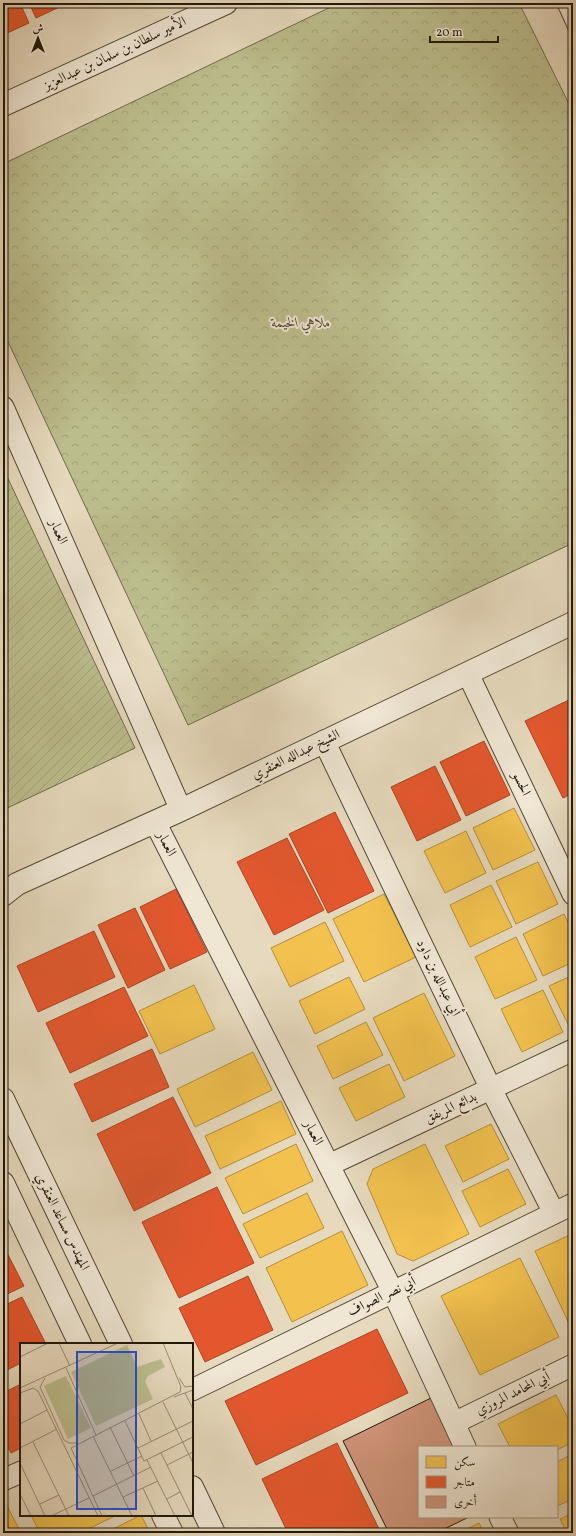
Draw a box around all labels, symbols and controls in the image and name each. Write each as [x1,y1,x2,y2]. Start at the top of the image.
street label: الأمير سلطان بن سلمان بن عبدالعزيز [38,11,189,96]
north arrow [18,18,58,58]
scale bar [430,18,498,44]
text: ش [33,22,44,37]
text: 20 m [436,25,463,41]
park label: ملاهي الخيمة [269,314,331,334]
street label: العمار [43,514,72,548]
street label: الشيخ عبدالله العنقري [249,725,344,786]
street label: الحسو [506,767,535,799]
street label: العمار [151,826,180,860]
street label: أبي عبدالله بن داود [410,935,467,1021]
street label: بدائع المريفق [422,1088,481,1131]
street label: العمار [298,1115,327,1149]
street label: المهندس مساعد العنقري [29,1170,94,1274]
street label: أبي نصر الصواف [344,1270,420,1323]
inset map [20,1343,193,1516]
street label: أبي المحامد المروزي [472,1366,555,1421]
legend [418,1446,558,1518]
text: سكن [454,1455,475,1471]
text: متاجر [452,1475,475,1491]
text: أخرى [454,1494,477,1511]

